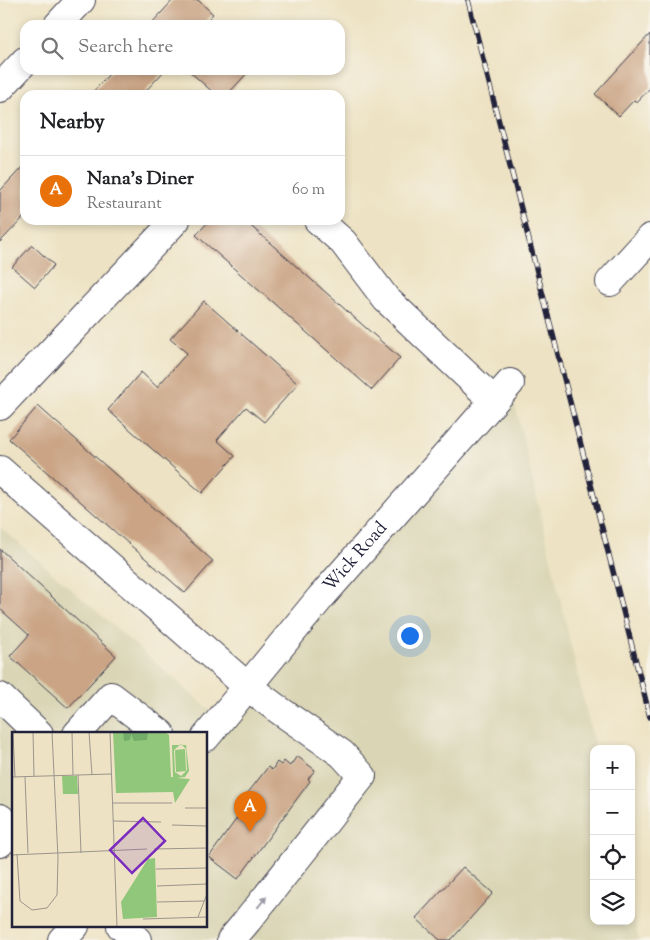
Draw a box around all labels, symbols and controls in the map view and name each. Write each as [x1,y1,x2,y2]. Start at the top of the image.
search box [20,20,345,75]
icon: search [38,34,66,62]
text: Search here [78,34,173,61]
text: Nearby [40,108,105,138]
text: Nana's Diner [87,166,194,193]
text: A [50,179,63,202]
text: 60 m [292,179,325,202]
text: Restaurant [87,193,162,216]
street label: Wick Road [318,517,394,598]
your location [397,623,423,649]
inset map [12,732,208,928]
map controls [590,745,635,925]
button: + [590,745,635,790]
button: − [590,790,635,835]
pin: A [234,791,266,832]
button: locate [590,835,635,880]
button: layers [590,880,635,925]
one-way arrow [256,896,267,909]

